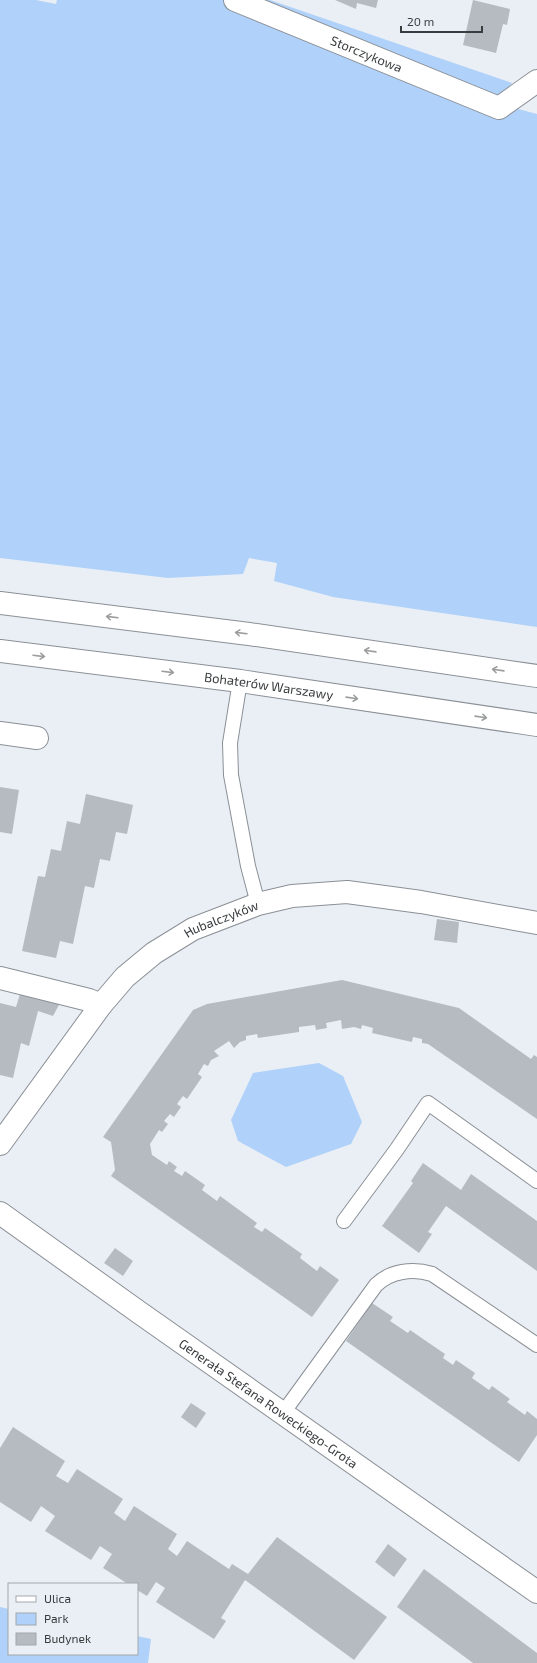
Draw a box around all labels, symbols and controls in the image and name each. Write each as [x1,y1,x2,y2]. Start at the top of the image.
scale bar [401,8,482,34]
text: 20 m [407,14,434,28]
street label: Storczykowa [328,32,405,76]
one-way arrow [106,613,119,621]
one-way arrow [235,629,248,637]
one-way arrow [364,647,377,655]
one-way arrow [32,652,45,660]
one-way arrow [492,666,505,674]
one-way arrow [161,668,174,676]
street label: Bohaterów Warszawy [203,669,335,703]
one-way arrow [345,694,358,702]
one-way arrow [474,713,487,721]
street label: Hubalczyków [181,897,261,941]
street label: Generała Stefana Roweckiego-Grota [176,1335,361,1471]
legend [8,1583,138,1655]
text: Ulica [44,1591,71,1605]
text: Park [44,1611,69,1625]
text: Budynek [44,1631,91,1645]

